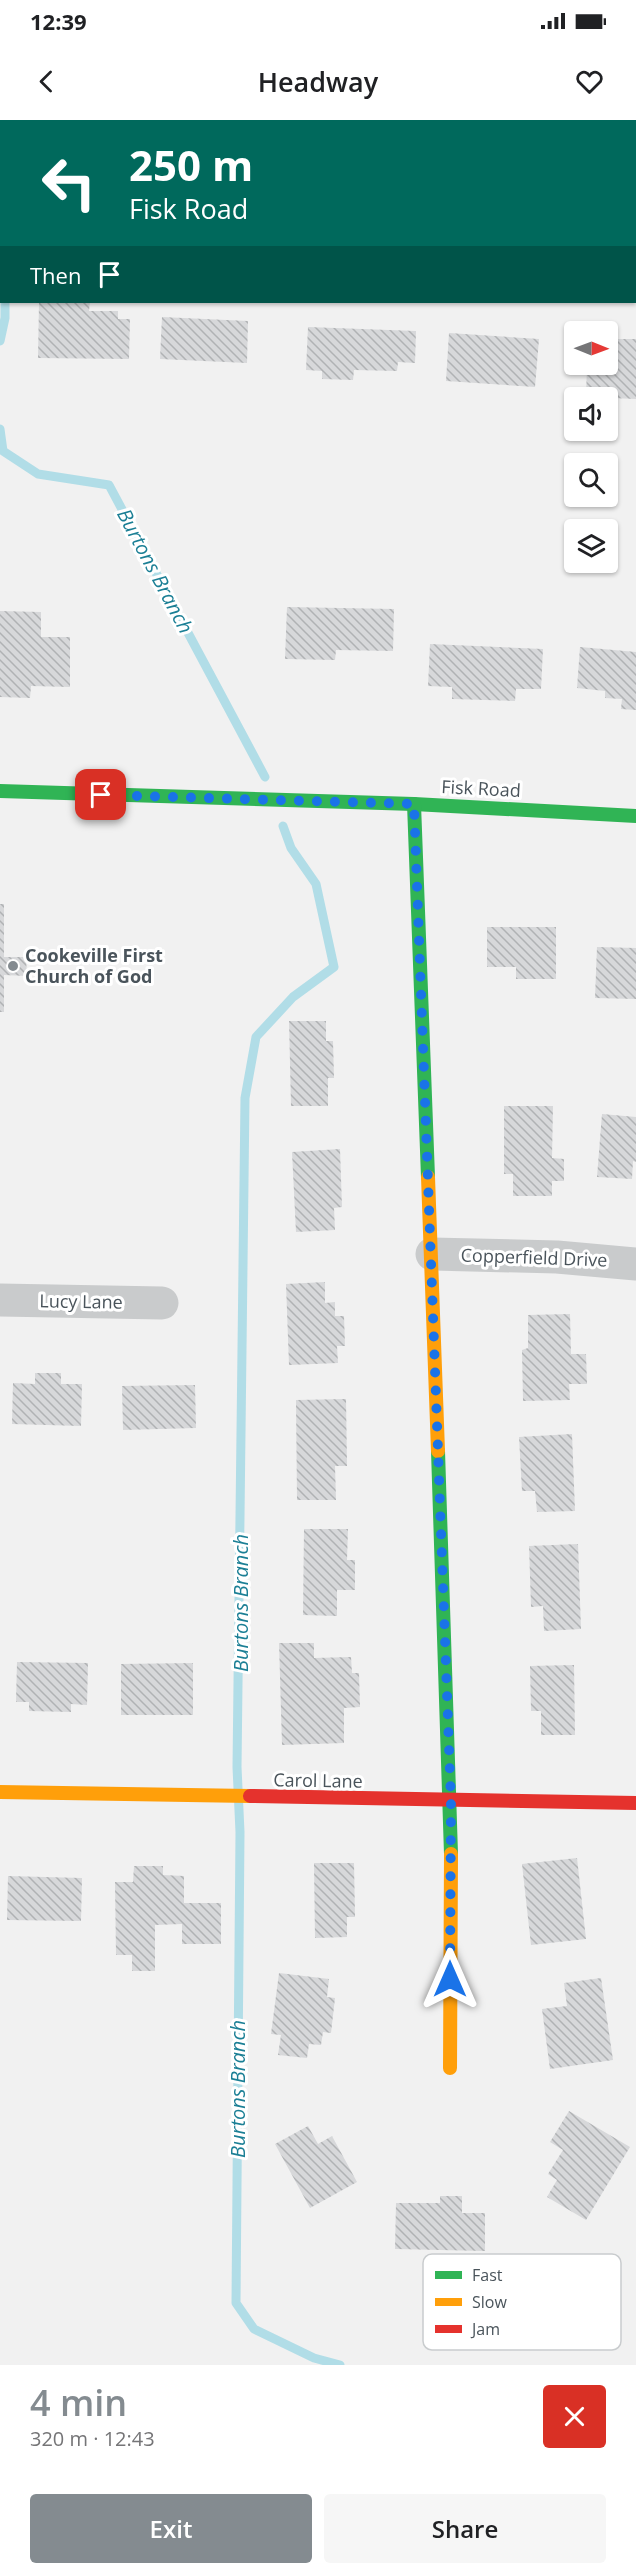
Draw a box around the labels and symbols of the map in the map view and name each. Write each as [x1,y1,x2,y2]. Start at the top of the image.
north arrow [564,321,618,375]
water label: Burtons Branch [111,504,200,638]
pin [75,769,126,820]
street label: Fisk Road [441,774,521,802]
place label: Cookeville First Church of God [25,943,163,988]
marker: Cookeville First Church of God [6,959,20,973]
street label: Copperfield Drive [460,1242,608,1272]
street label: Lucy Lane [39,1288,123,1314]
water label: Burtons Branch [227,1534,254,1672]
street label: Carol Lane [273,1767,363,1793]
position arrow [418,1947,482,2011]
water label: Burtons Branch [224,2020,251,2158]
legend [423,2254,621,2350]
text: Fast [472,2264,503,2286]
text: Slow [472,2291,507,2313]
text: Jam [470,2318,500,2340]

